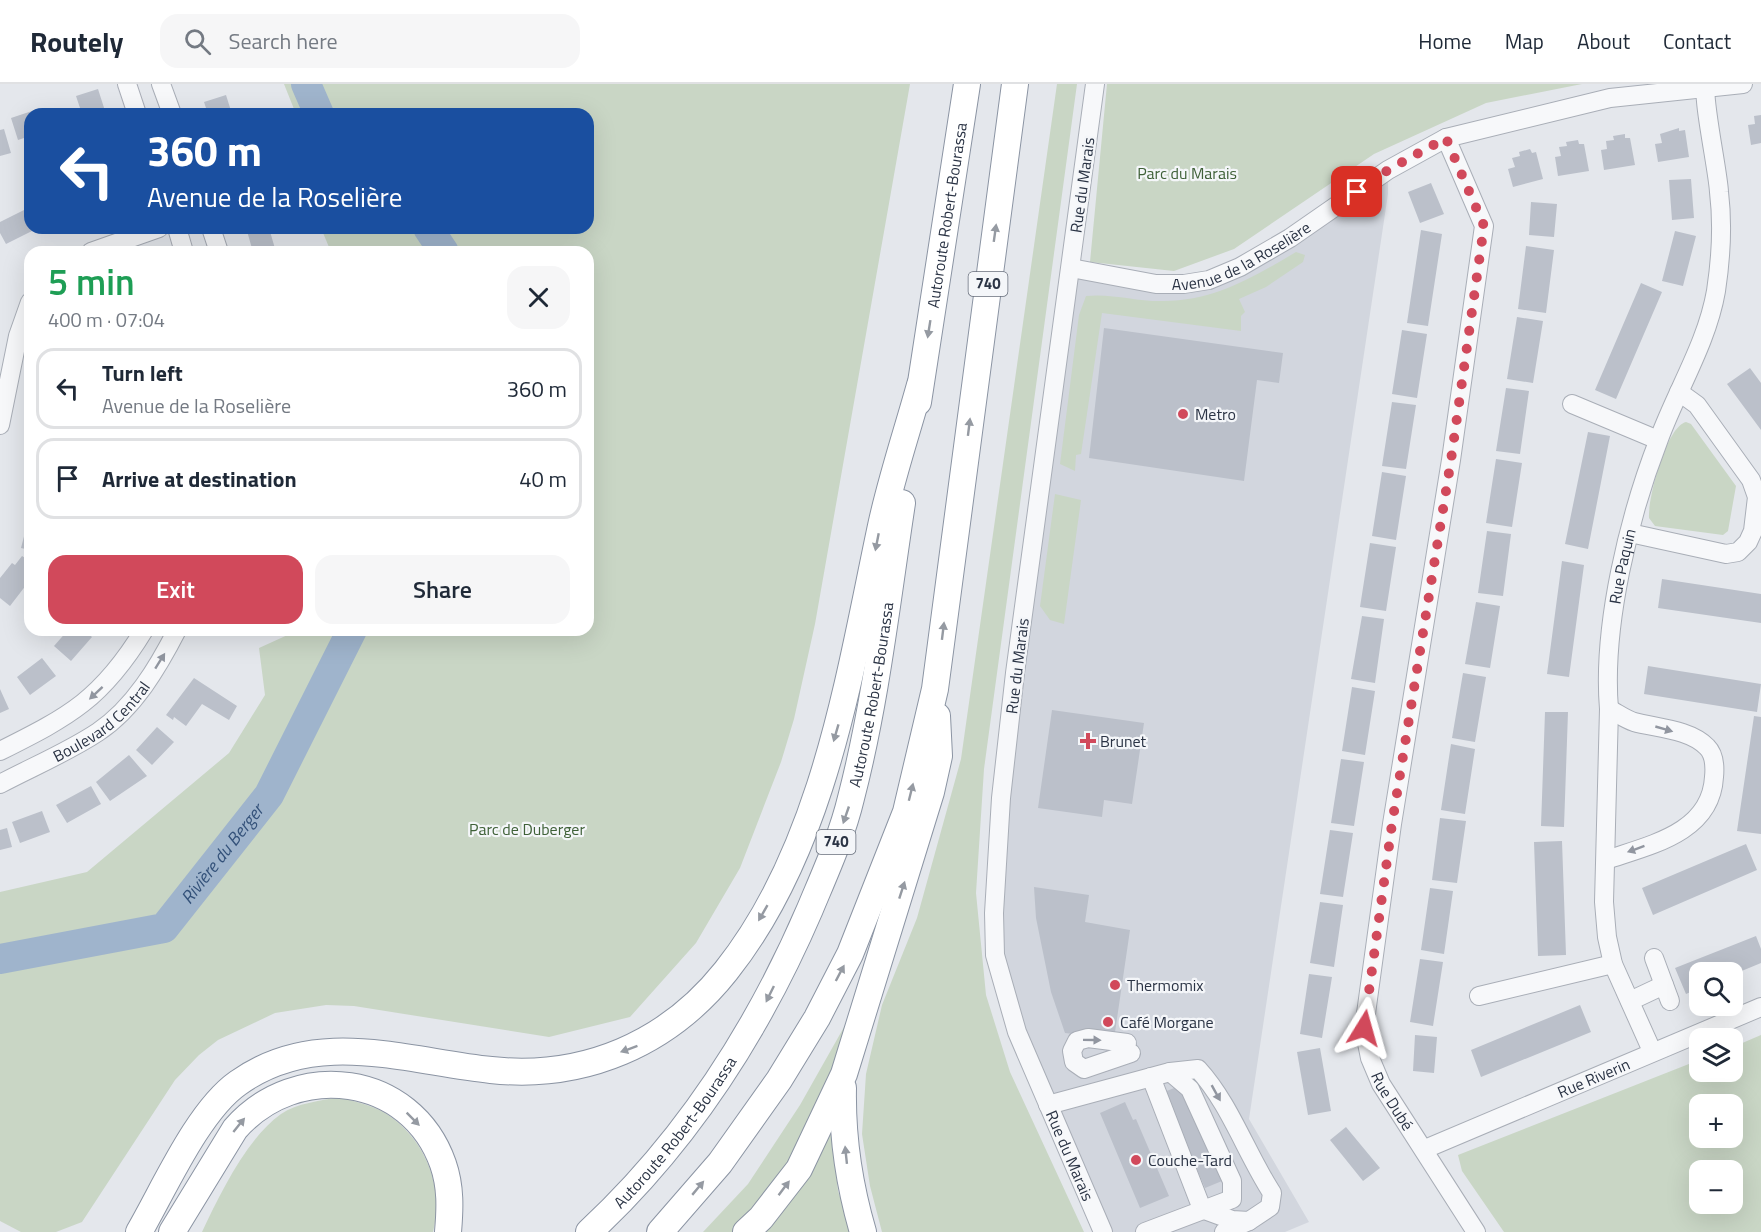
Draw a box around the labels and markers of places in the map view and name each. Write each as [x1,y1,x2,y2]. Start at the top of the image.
pin [1331,166,1382,217]
place label: Metro [1195,402,1236,426]
marker: Metro [1176,407,1190,421]
place label: Brunet [1100,729,1147,753]
marker: Brunet [1081,734,1095,748]
place label: Thermomix [1127,973,1204,997]
marker: Thermomix [1108,978,1122,992]
place label: Café Morgane [1120,1010,1214,1034]
marker: Café Morgane [1101,1015,1115,1029]
place label: Couche-Tard [1148,1148,1232,1172]
marker: Couche-Tard [1129,1153,1143,1167]

